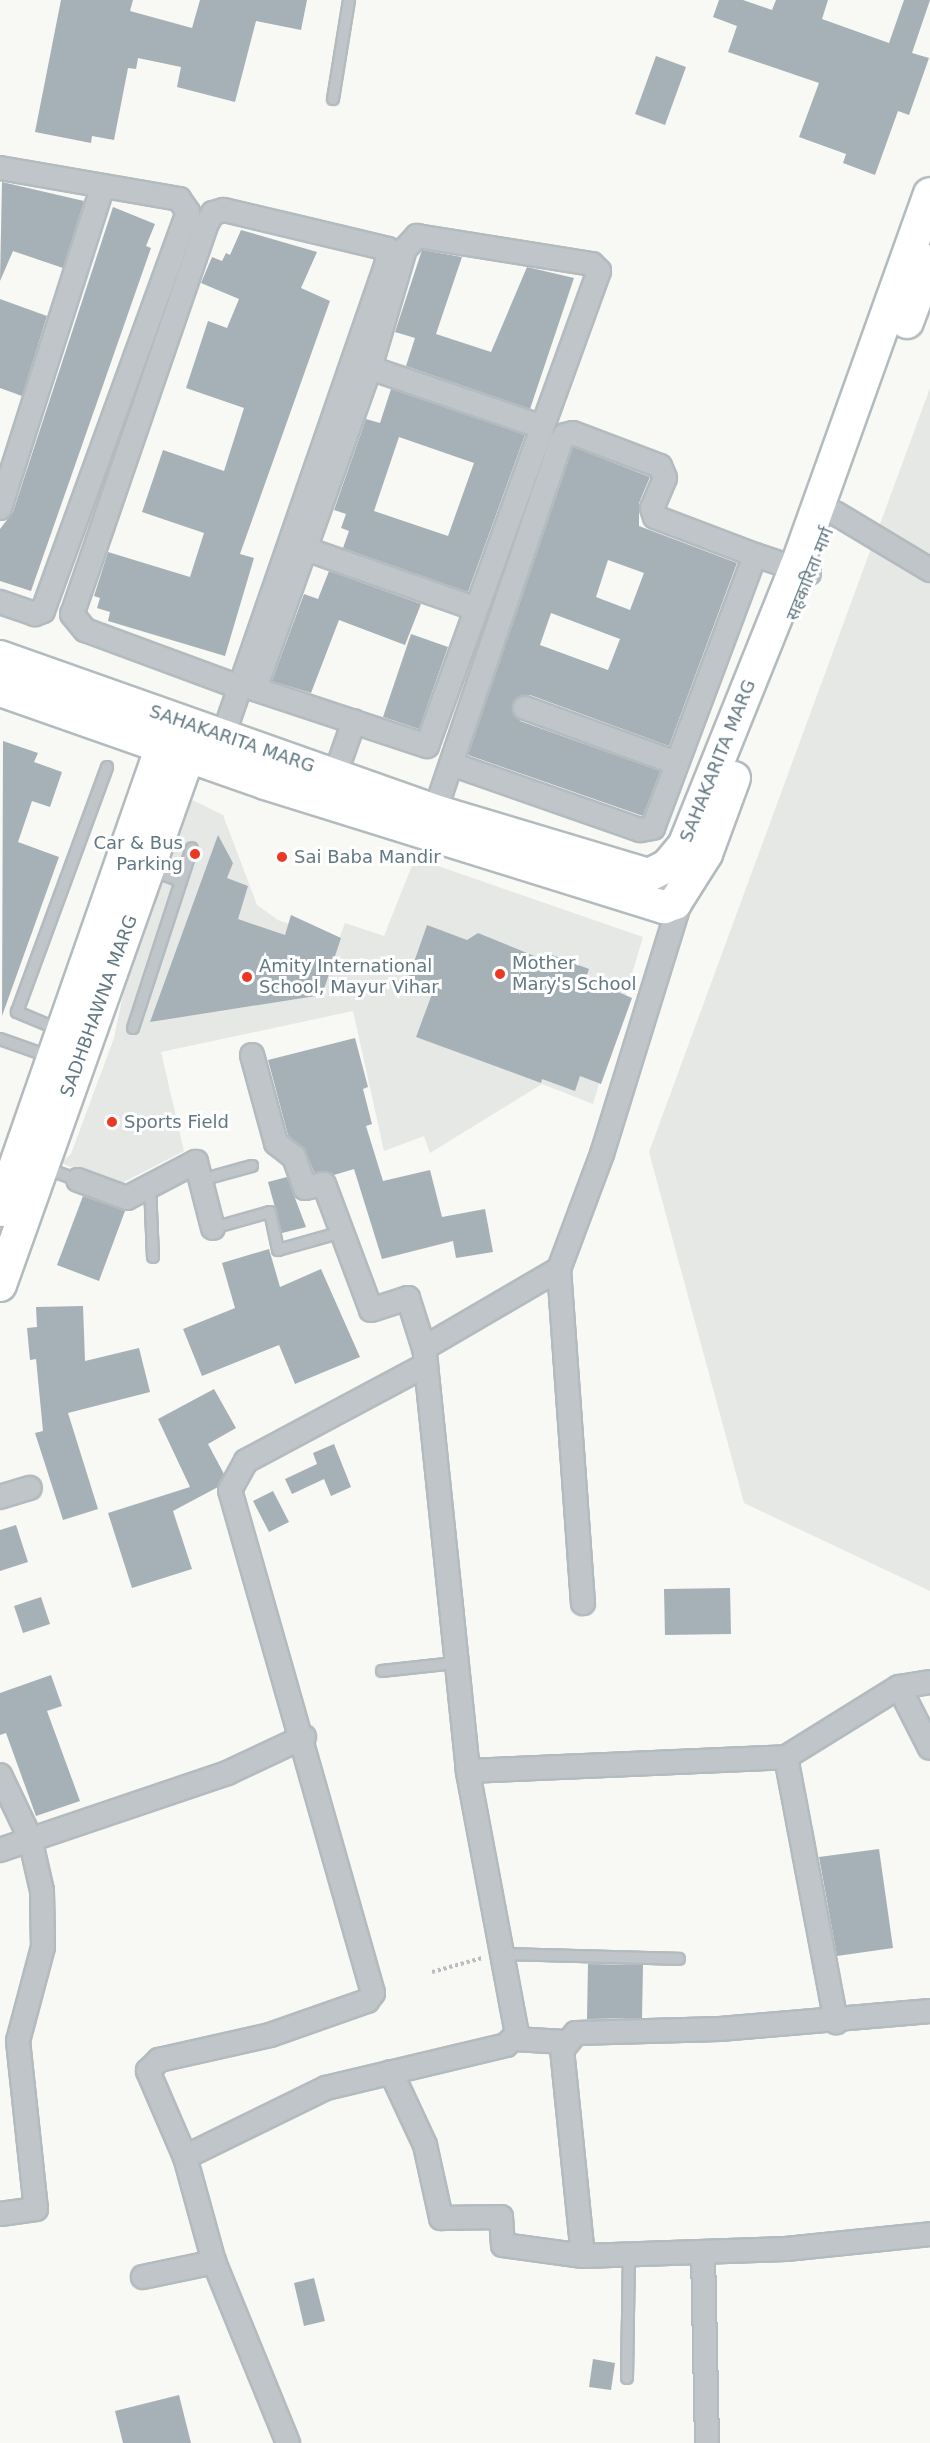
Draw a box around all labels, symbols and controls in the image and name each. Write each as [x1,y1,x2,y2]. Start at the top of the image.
street label: सहकारिता मार्ग [782,524,838,624]
street label: SAHAKARITA MARG [675,677,761,845]
street label: SAHAKARITA MARG [146,701,318,777]
place label: Car & Bus Parking [93,833,183,876]
place label: Sai Baba Mandir [294,846,441,868]
marker: Car & Bus Parking [188,847,202,861]
marker: Sai Baba Mandir [275,850,289,864]
street label: SADHBHAWNA MARG [56,912,142,1100]
place label: Mother Mary's School [512,953,636,996]
place label: Amity International School, Mayur Vihar [259,956,439,998]
marker: Mother Mary's School [493,967,507,981]
marker: Amity International School, Mayur Vihar [240,970,254,984]
place label: Sports Field [124,1111,229,1133]
marker: Sports Field [105,1115,119,1129]

